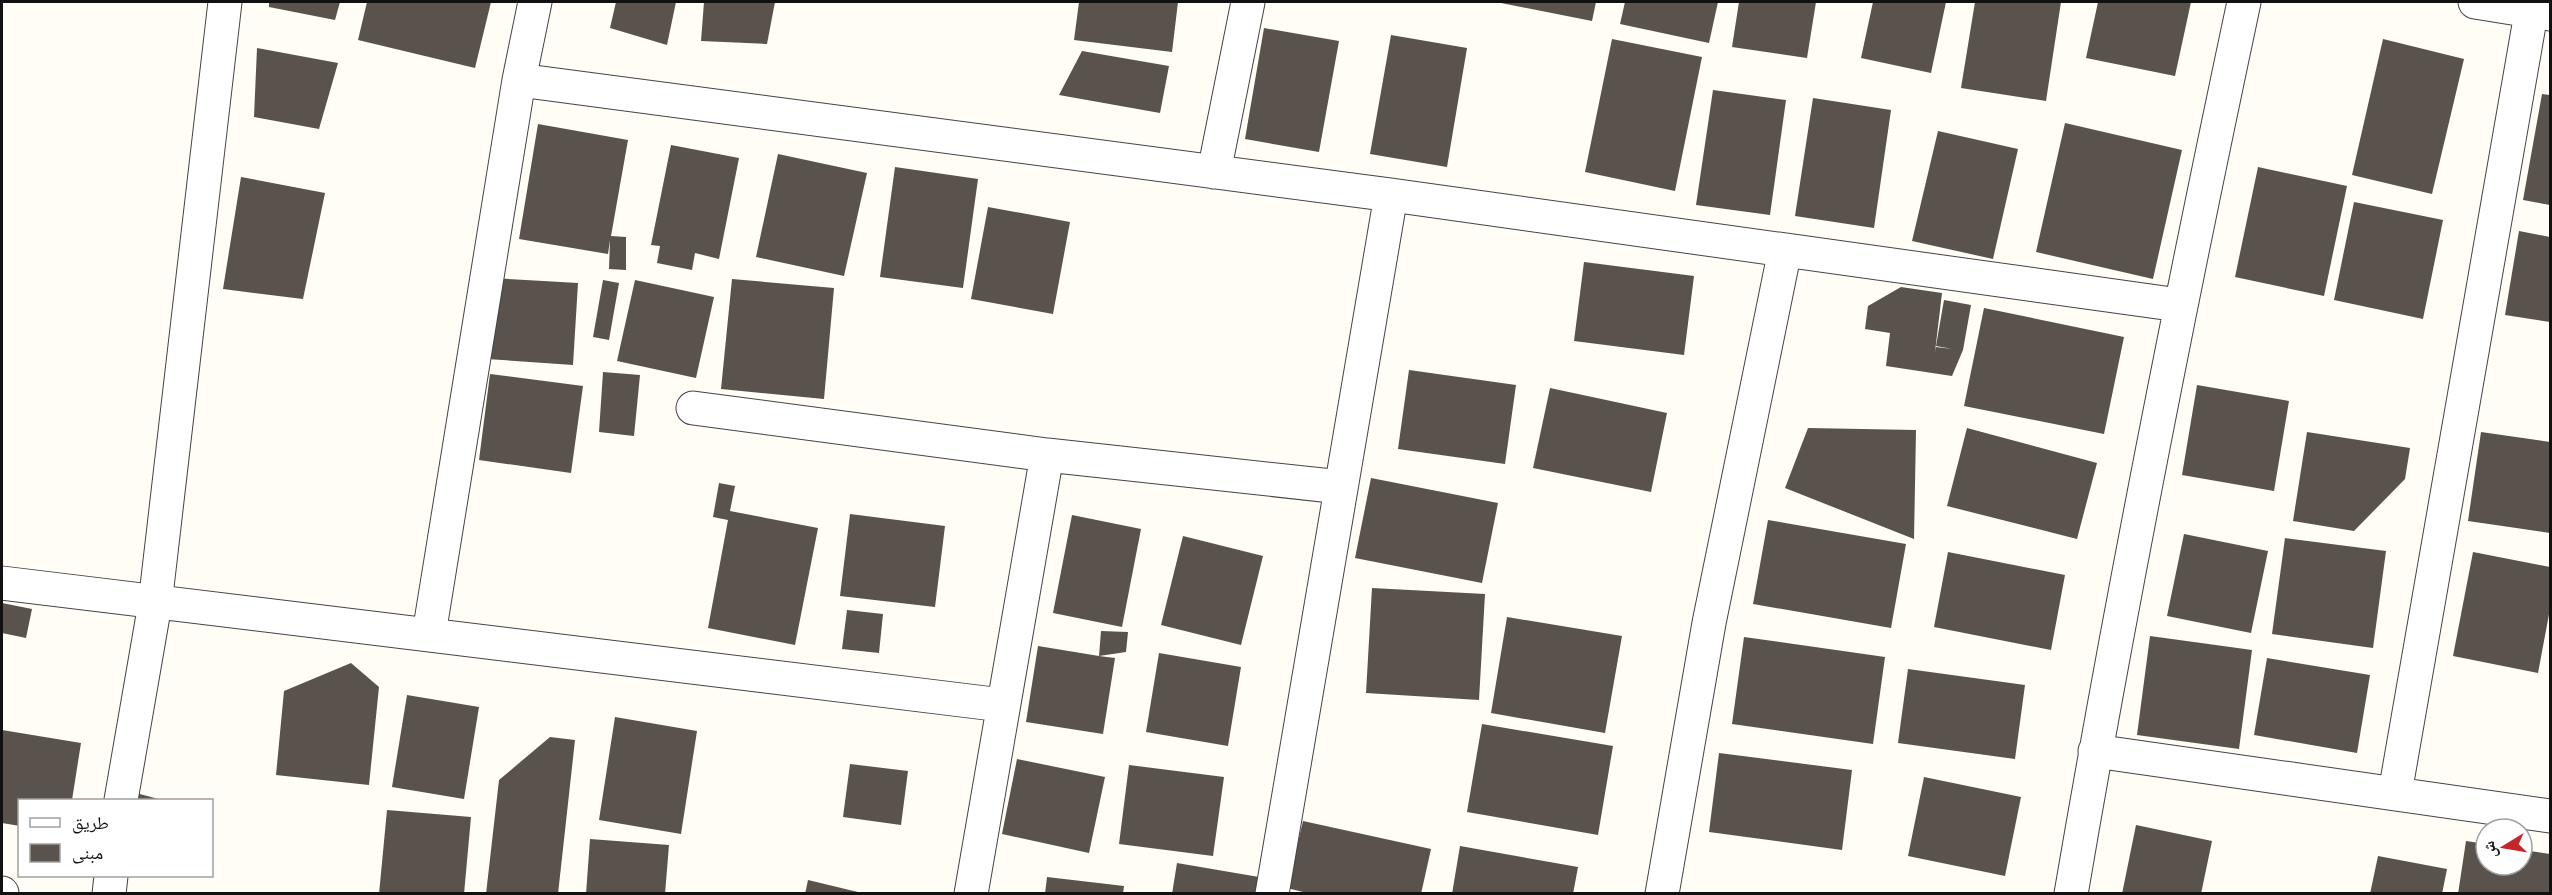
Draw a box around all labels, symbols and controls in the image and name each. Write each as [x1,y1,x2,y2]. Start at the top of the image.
legend [18,799,213,877]
text: طريق [72,812,109,834]
north arrow [2474,817,2534,877]
text: ش [2479,840,2501,860]
text: مبنى [72,842,103,864]

